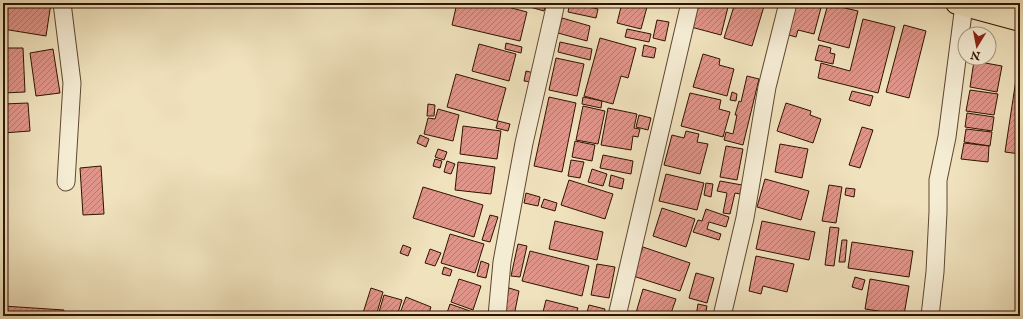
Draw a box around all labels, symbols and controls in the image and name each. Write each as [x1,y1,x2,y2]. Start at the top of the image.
north arrow [957,26,997,66]
text: N [969,47,982,63]

